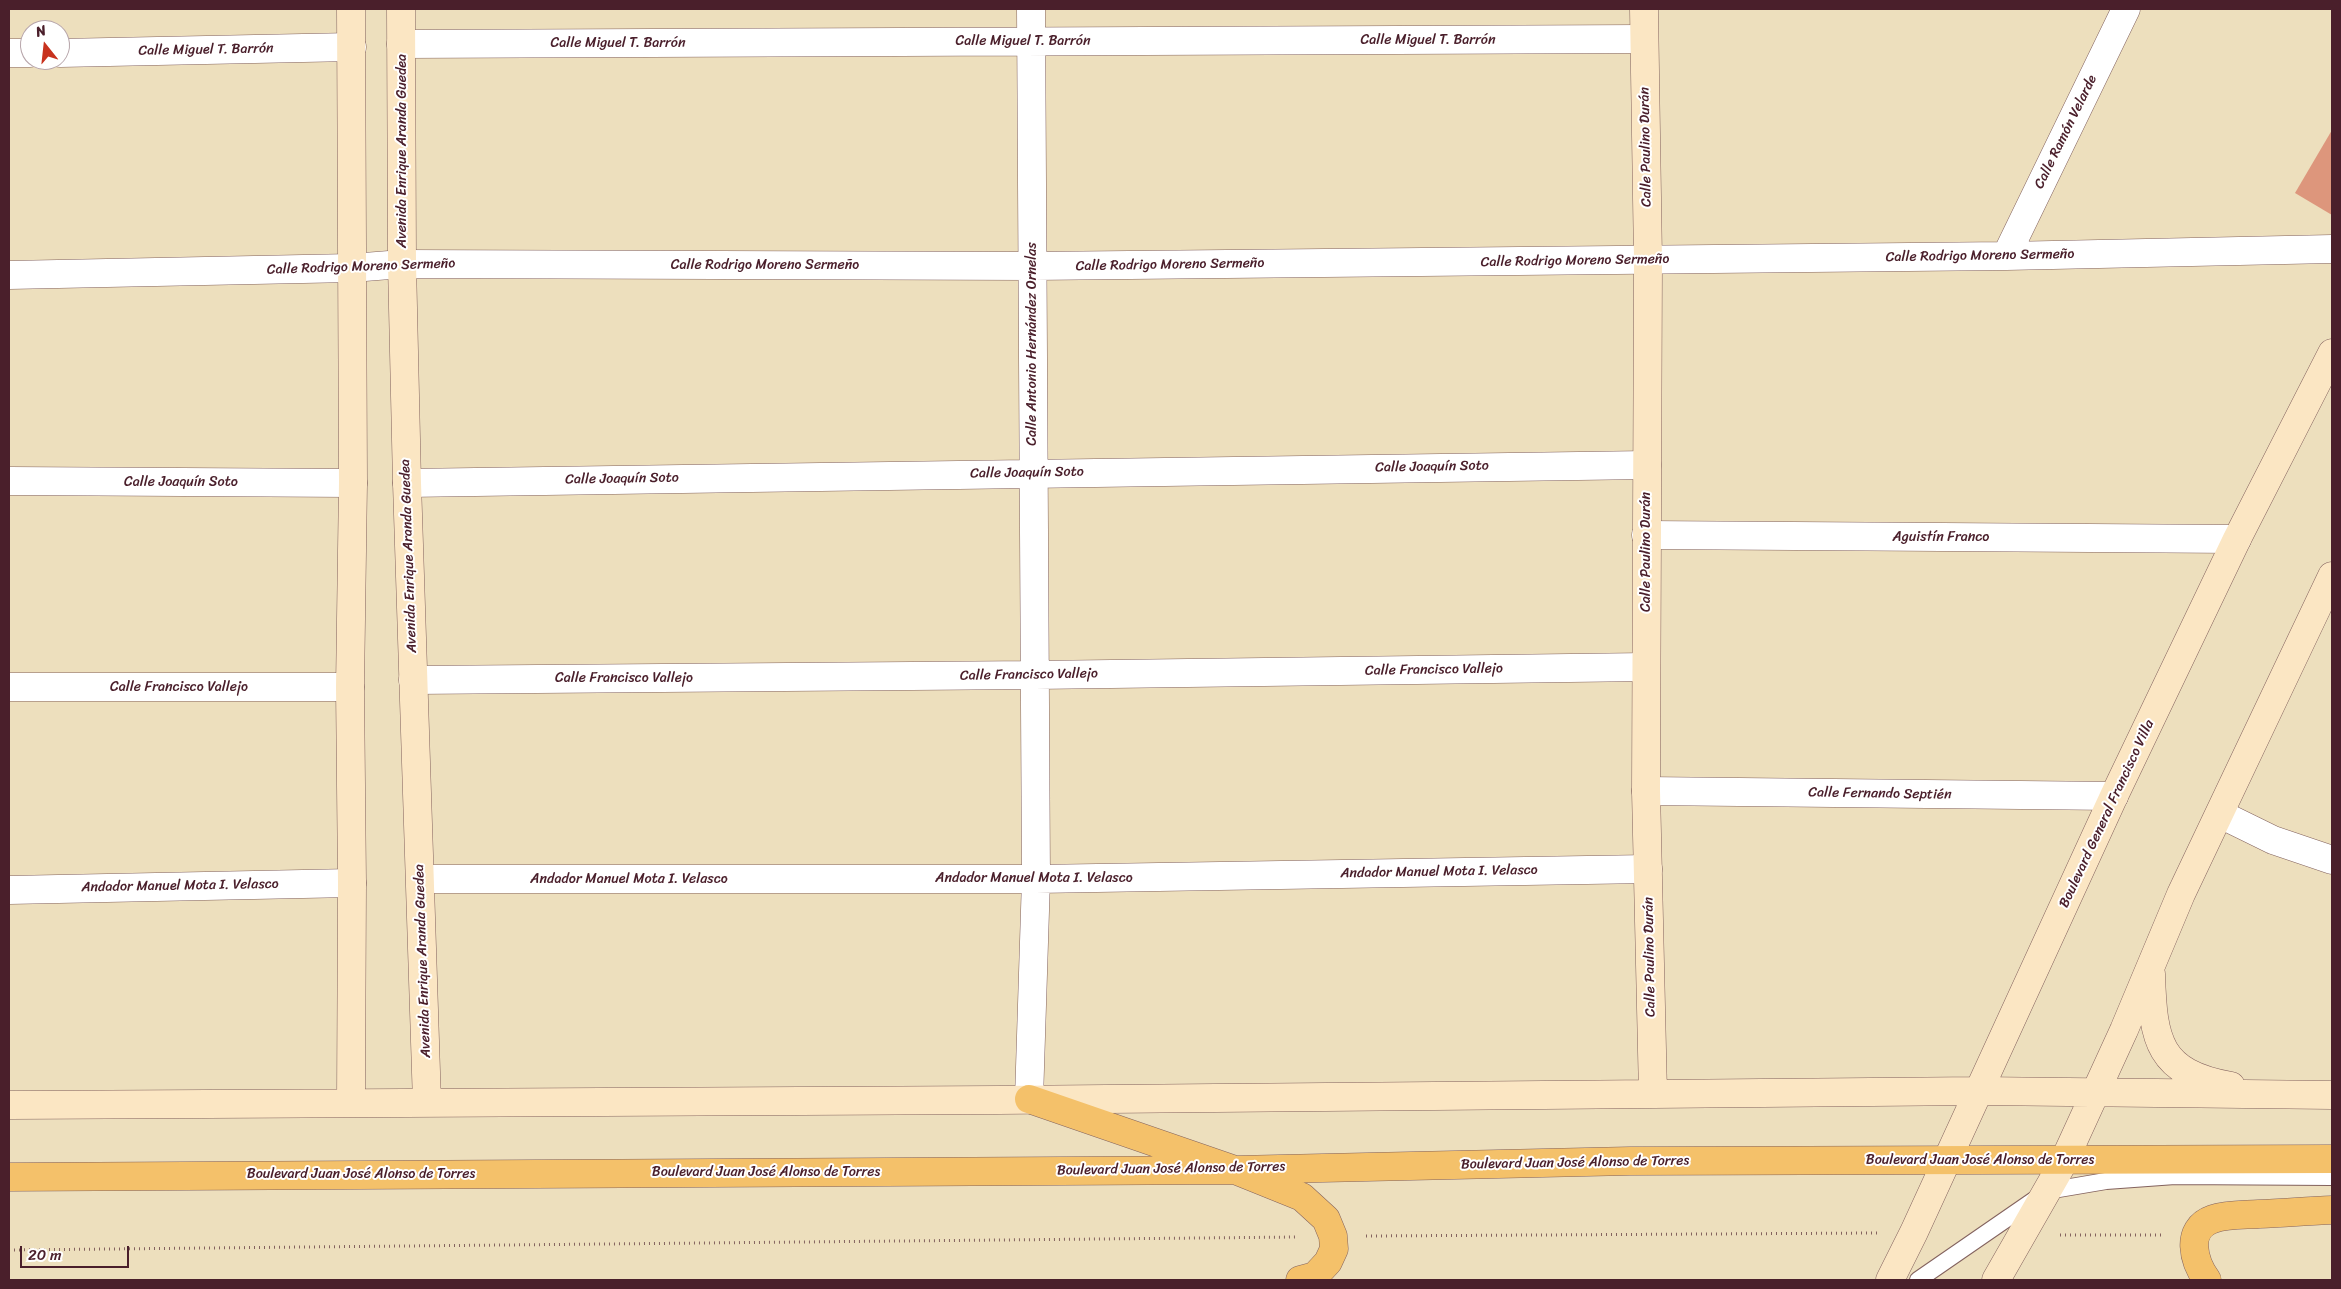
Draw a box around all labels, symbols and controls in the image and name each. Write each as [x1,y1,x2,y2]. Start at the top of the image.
text: N [33,18,49,44]
north arrow [20,20,70,70]
street label: Calle Miguel T. Barrón [1360,32,1496,48]
street label: Calle Miguel T. Barrón [955,33,1091,49]
street label: Calle Miguel T. Barrón [550,35,686,51]
street label: Calle Miguel T. Barrón [138,40,274,60]
street label: Avenida Enrique Aranda Guedea [394,54,410,248]
street label: Calle Ramón Velarde [2031,72,2101,192]
street label: Calle Paulino Durán [1637,87,1655,207]
street label: Calle Antonio Hernández Ornelas [1024,242,1040,446]
street label: Calle Rodrigo Moreno Sermeño [1886,246,2074,266]
street label: Calle Rodrigo Moreno Sermeño [1481,251,1669,271]
street label: Calle Rodrigo Moreno Sermeño [266,255,456,279]
street label: Calle Rodrigo Moreno Sermeño [1076,255,1264,275]
street label: Calle Rodrigo Moreno Sermeño [671,257,859,273]
street label: Calle Joaquín Soto [1375,458,1489,476]
street label: Avenida Enrique Aranda Guedea [397,459,421,653]
street label: Calle Joaquín Soto [970,464,1084,482]
street label: Calle Joaquín Soto [565,470,679,488]
street label: Calle Joaquín Soto [124,474,238,490]
street label: Calle Paulino Durán [1638,492,1654,612]
street label: Aguistín Franco [1893,529,1989,545]
street label: Calle Francisco Vallejo [1365,660,1503,680]
street label: Calle Francisco Vallejo [960,665,1098,685]
street label: Calle Francisco Vallejo [555,670,693,686]
street label: Calle Francisco Vallejo [110,679,248,695]
street label: Boulevard General Francisco Villa [2056,717,2158,911]
street label: Calle Fernando Septién [1808,784,1952,804]
street label: Andador Manuel Mota I. Velasco [1340,862,1538,882]
street label: Avenida Enrique Aranda Guedea [411,864,435,1058]
street label: Andador Manuel Mota I. Velasco [935,870,1133,886]
street label: Andador Manuel Mota I. Velasco [530,871,728,887]
street label: Andador Manuel Mota I. Velasco [81,876,279,896]
street label: Calle Paulino Durán [1641,897,1659,1017]
street label: Boulevard Juan José Alonso de Torres [1866,1152,2094,1168]
street label: Boulevard Juan José Alonso de Torres [1461,1153,1689,1173]
street label: Boulevard Juan José Alonso de Torres [1057,1159,1285,1179]
street label: Boulevard Juan José Alonso de Torres [652,1164,880,1180]
street label: Boulevard Juan José Alonso de Torres [247,1166,475,1182]
scale bar [22,1236,131,1268]
text: 20 m [28,1242,62,1268]

